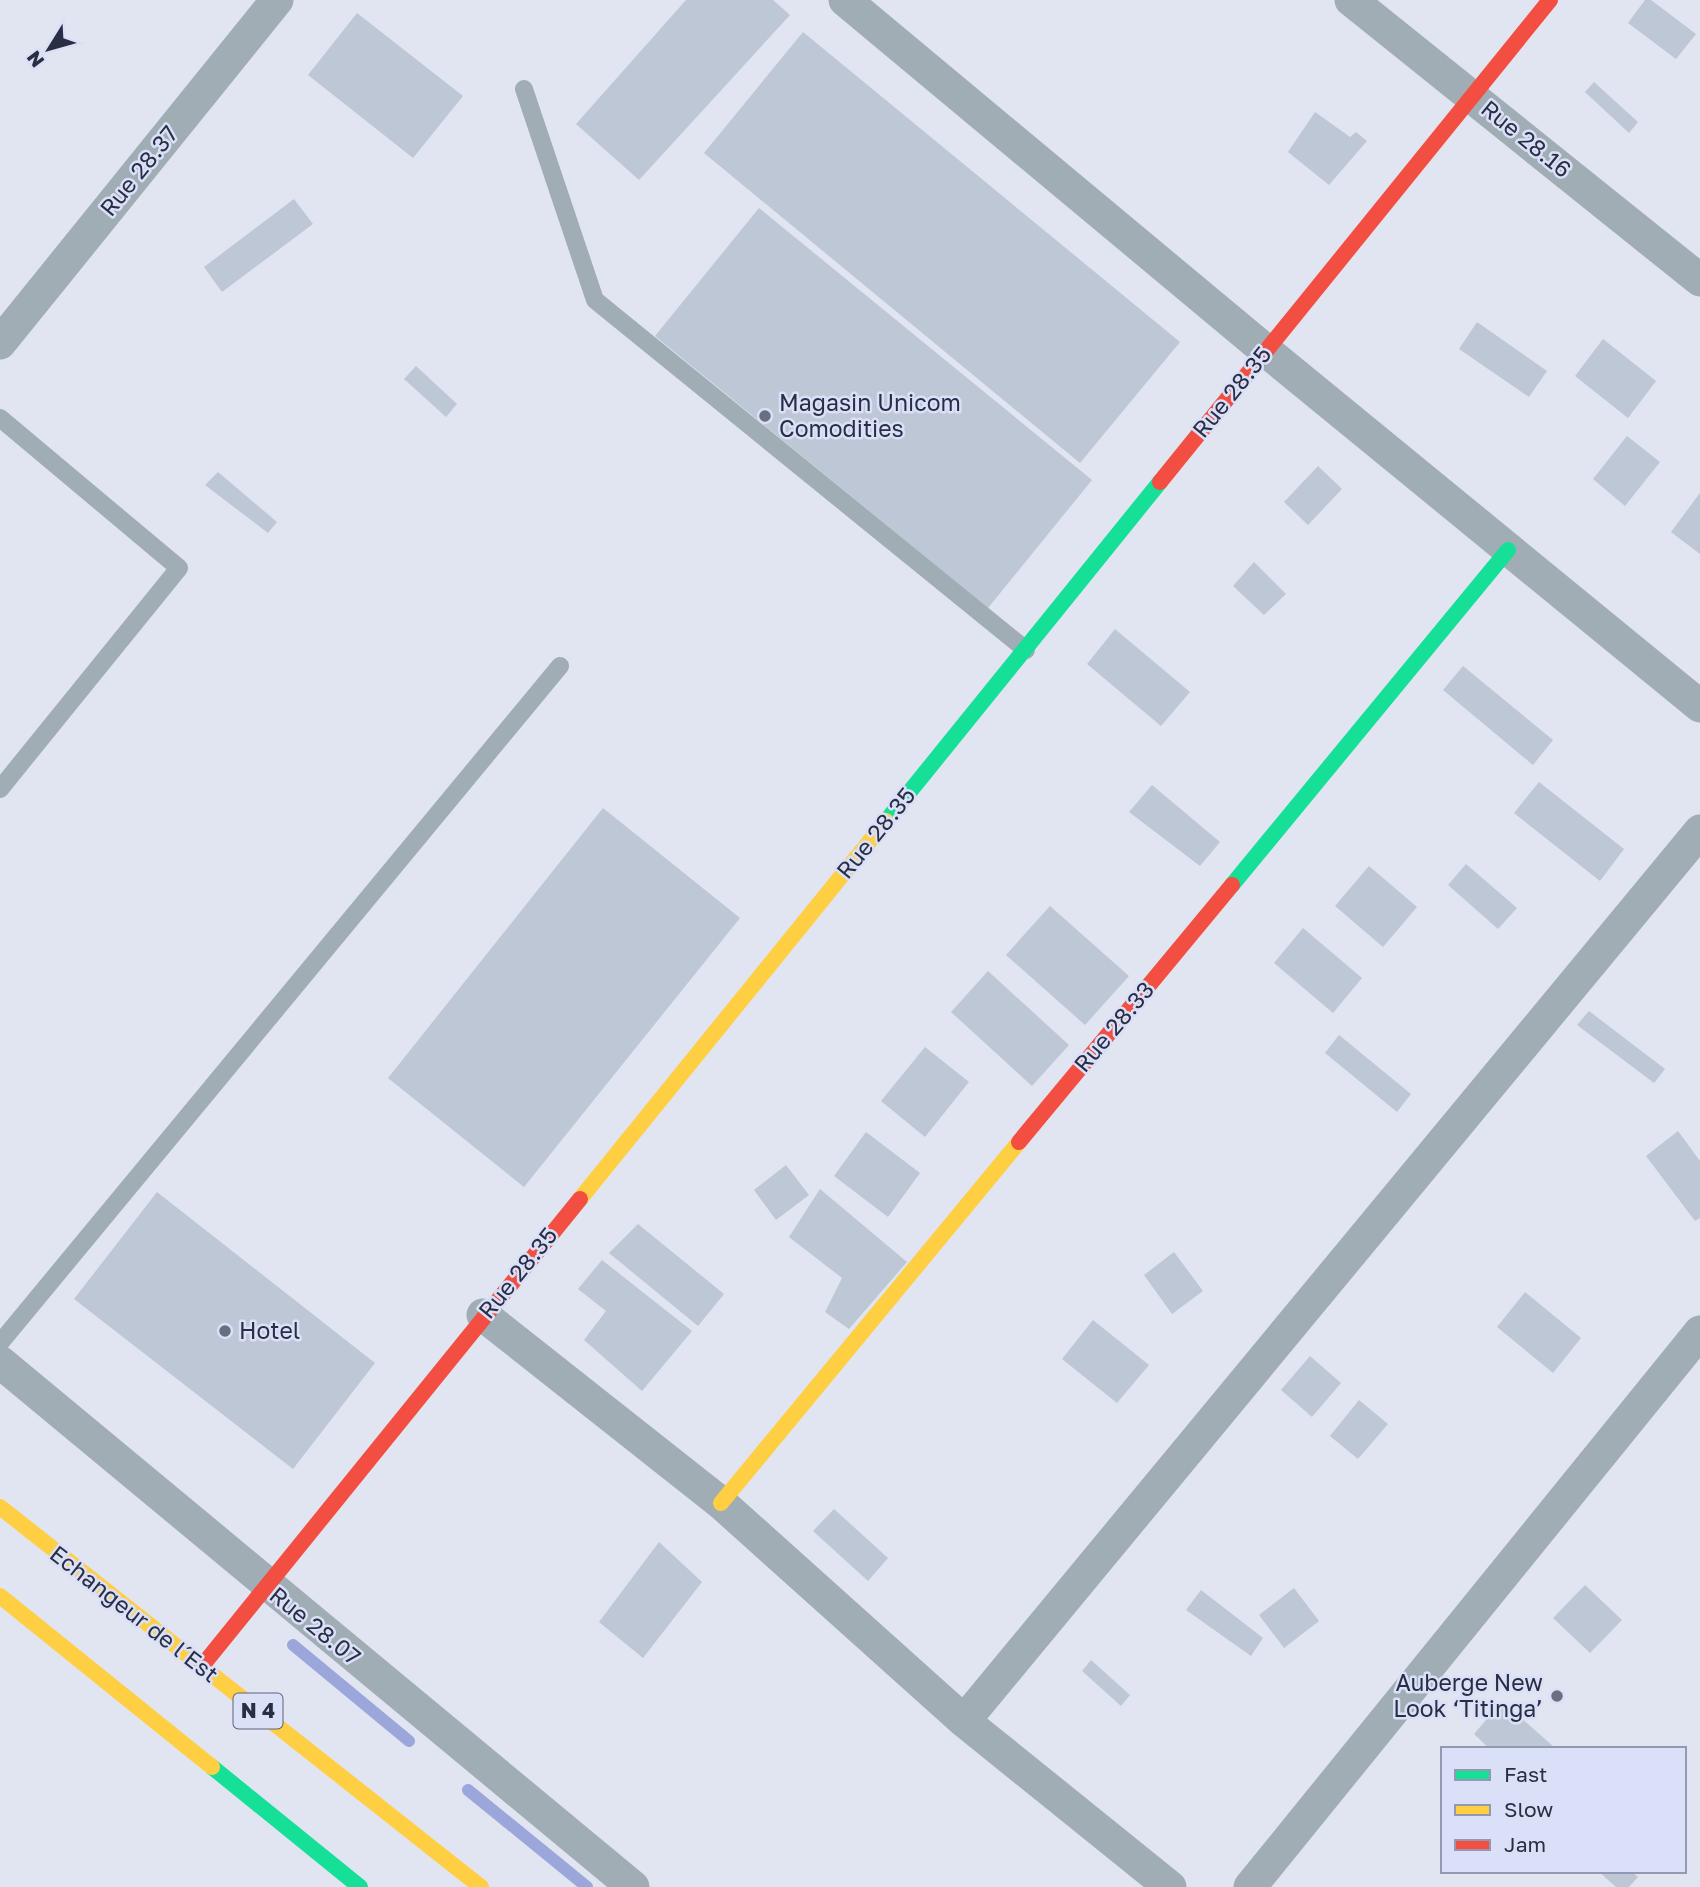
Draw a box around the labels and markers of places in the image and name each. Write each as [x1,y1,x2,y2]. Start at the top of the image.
place label: Magasin Unicom Comodities [779,388,961,442]
marker: Magasin Unicom Comodities [757,408,773,424]
place label: Hotel [239,1316,300,1344]
marker: Hotel [217,1323,233,1339]
place label: Auberge New Look ‘Titinga’ [1393,1668,1543,1722]
marker: Auberge New Look ‘Titinga’ [1549,1688,1565,1704]

